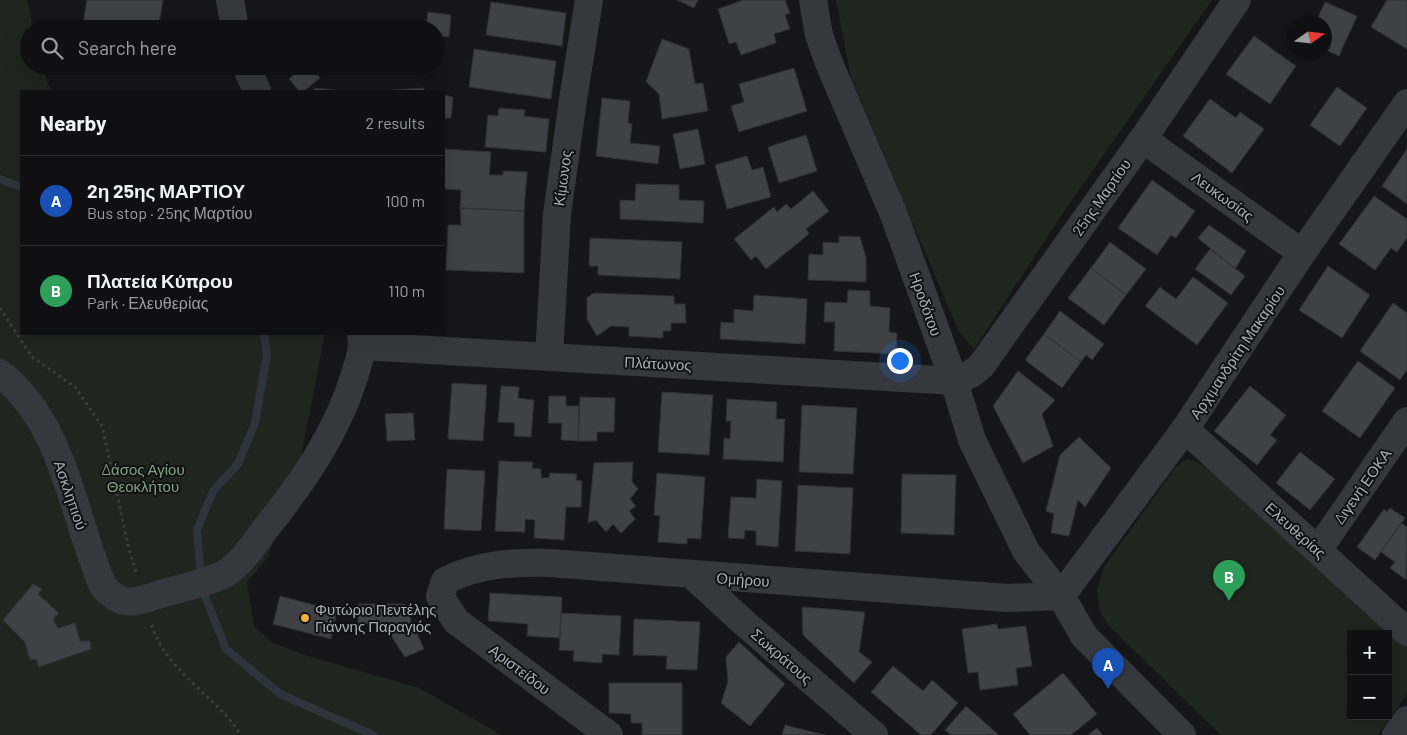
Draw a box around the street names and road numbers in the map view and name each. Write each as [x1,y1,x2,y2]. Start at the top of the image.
street label: Κίμωνος [549,149,575,207]
street label: 25ης Μαρτίου [1068,155,1134,239]
street label: Λευκωσίας [1188,167,1258,225]
street label: Ηροδότου [906,270,946,338]
street label: Αρχιμανδρίτη Μακαρίου [1186,282,1288,422]
street label: Πλάτωνος [624,352,692,374]
street label: Διγενή ΕΟΚΑ [1329,445,1395,527]
street label: Ασκληπιού [51,458,91,532]
street label: Ελευθερίας [1262,498,1330,562]
street label: Ομήρου [716,568,770,590]
street label: Σωκράτους [748,625,816,687]
street label: Αριστείδου [486,640,554,698]

